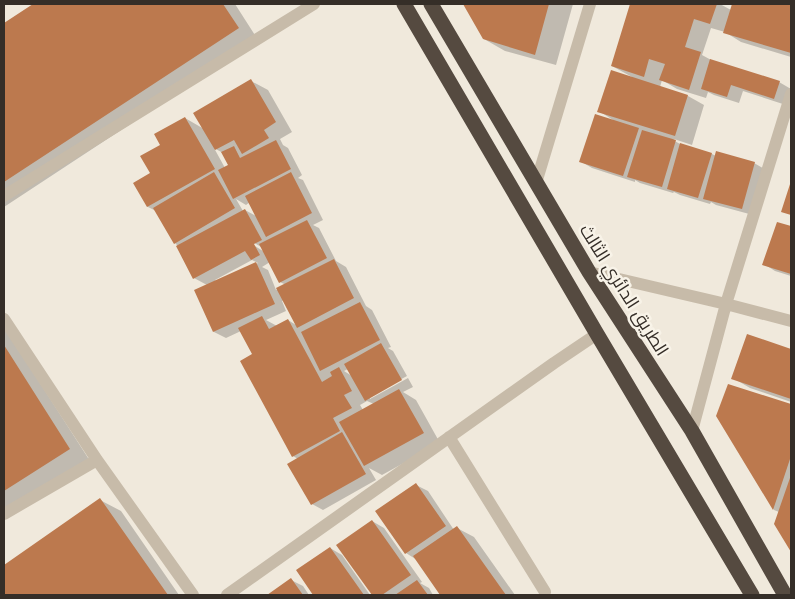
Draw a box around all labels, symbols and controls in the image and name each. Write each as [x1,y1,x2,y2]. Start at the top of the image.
street label: الطريق الدائري الثالث [572,219,675,361]

